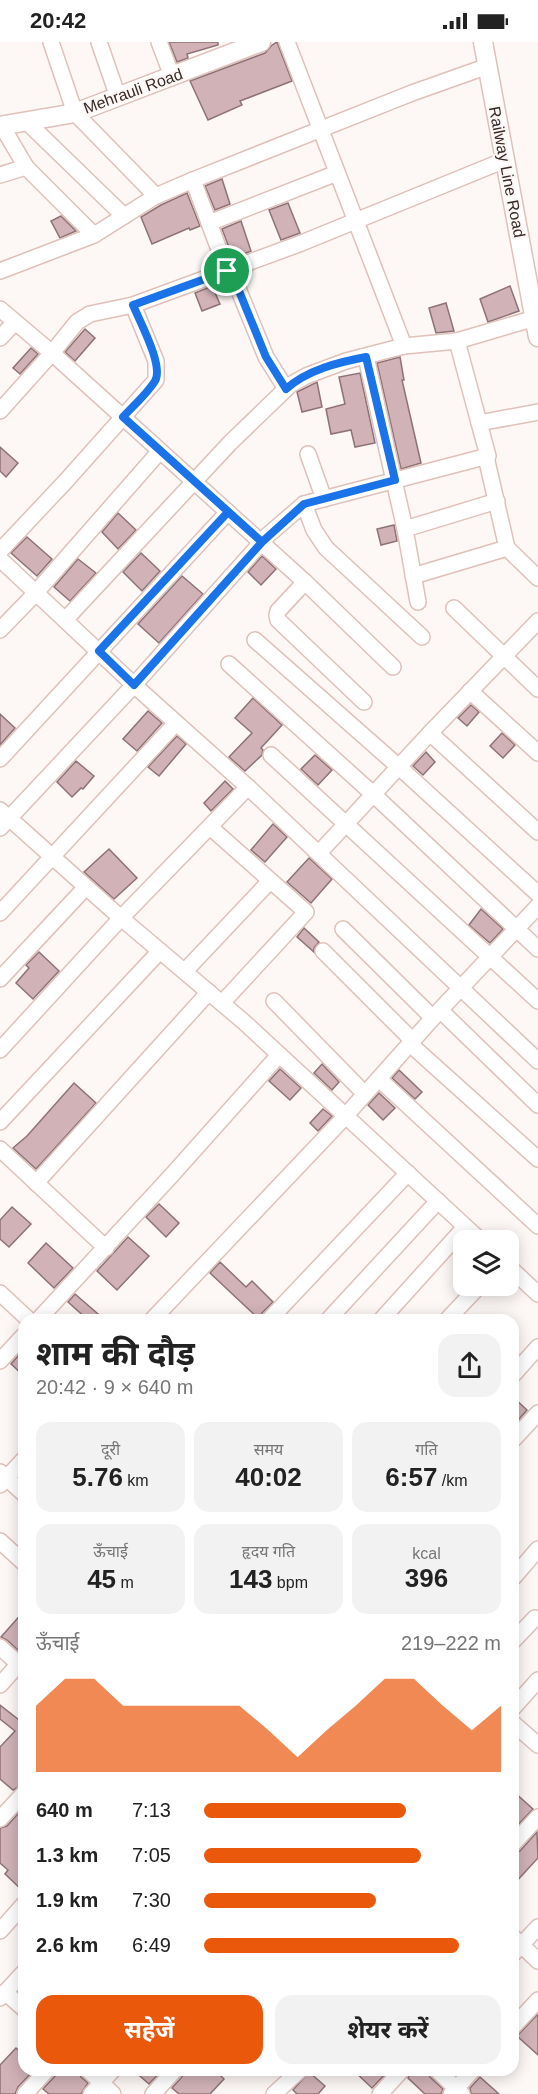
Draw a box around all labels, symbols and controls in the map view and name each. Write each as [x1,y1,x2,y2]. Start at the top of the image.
text: 20:42 [30,8,86,33]
street label: Mehrauli Road [81,65,185,117]
street label: Railway Line Road [486,105,528,239]
pin [201,245,252,296]
icon: arrive [210,254,243,287]
map controls [453,1230,519,1296]
button: layers [453,1230,519,1296]
button: share [438,1334,501,1397]
text: शाम की दौड़ [36,1335,195,1372]
text: 20:42 · 9 × 640 m [36,1376,193,1398]
text: दूरी [101,1441,120,1458]
text: समय [254,1441,283,1458]
text: गति [415,1441,438,1458]
text: 5.76 [72,1462,123,1492]
text: 40:02 [235,1462,302,1492]
text: 6:57 [385,1462,437,1492]
text: km [123,1472,149,1489]
text: /km [437,1472,468,1489]
text: ऊँचाई [93,1543,128,1560]
text: हृदय गति [242,1543,295,1560]
text: kcal [412,1545,441,1562]
text: 396 [405,1563,448,1593]
text: 45 [87,1564,116,1594]
text: 143 [229,1564,272,1594]
text: m [116,1574,134,1591]
text: bpm [272,1574,308,1591]
text: ऊँचाई [36,1632,79,1654]
text: 219–222 m [401,1632,501,1654]
text: 640 m [36,1799,93,1821]
text: 7:13 [132,1799,171,1821]
text: 1.3 km [36,1844,98,1866]
text: 7:05 [132,1844,171,1866]
text: 1.9 km [36,1889,98,1911]
text: 7:30 [132,1889,171,1911]
text: 2.6 km [36,1934,98,1956]
text: 6:49 [132,1934,171,1956]
button: सहेजें [36,1995,263,2064]
button: शेयर करें [275,1995,501,2064]

